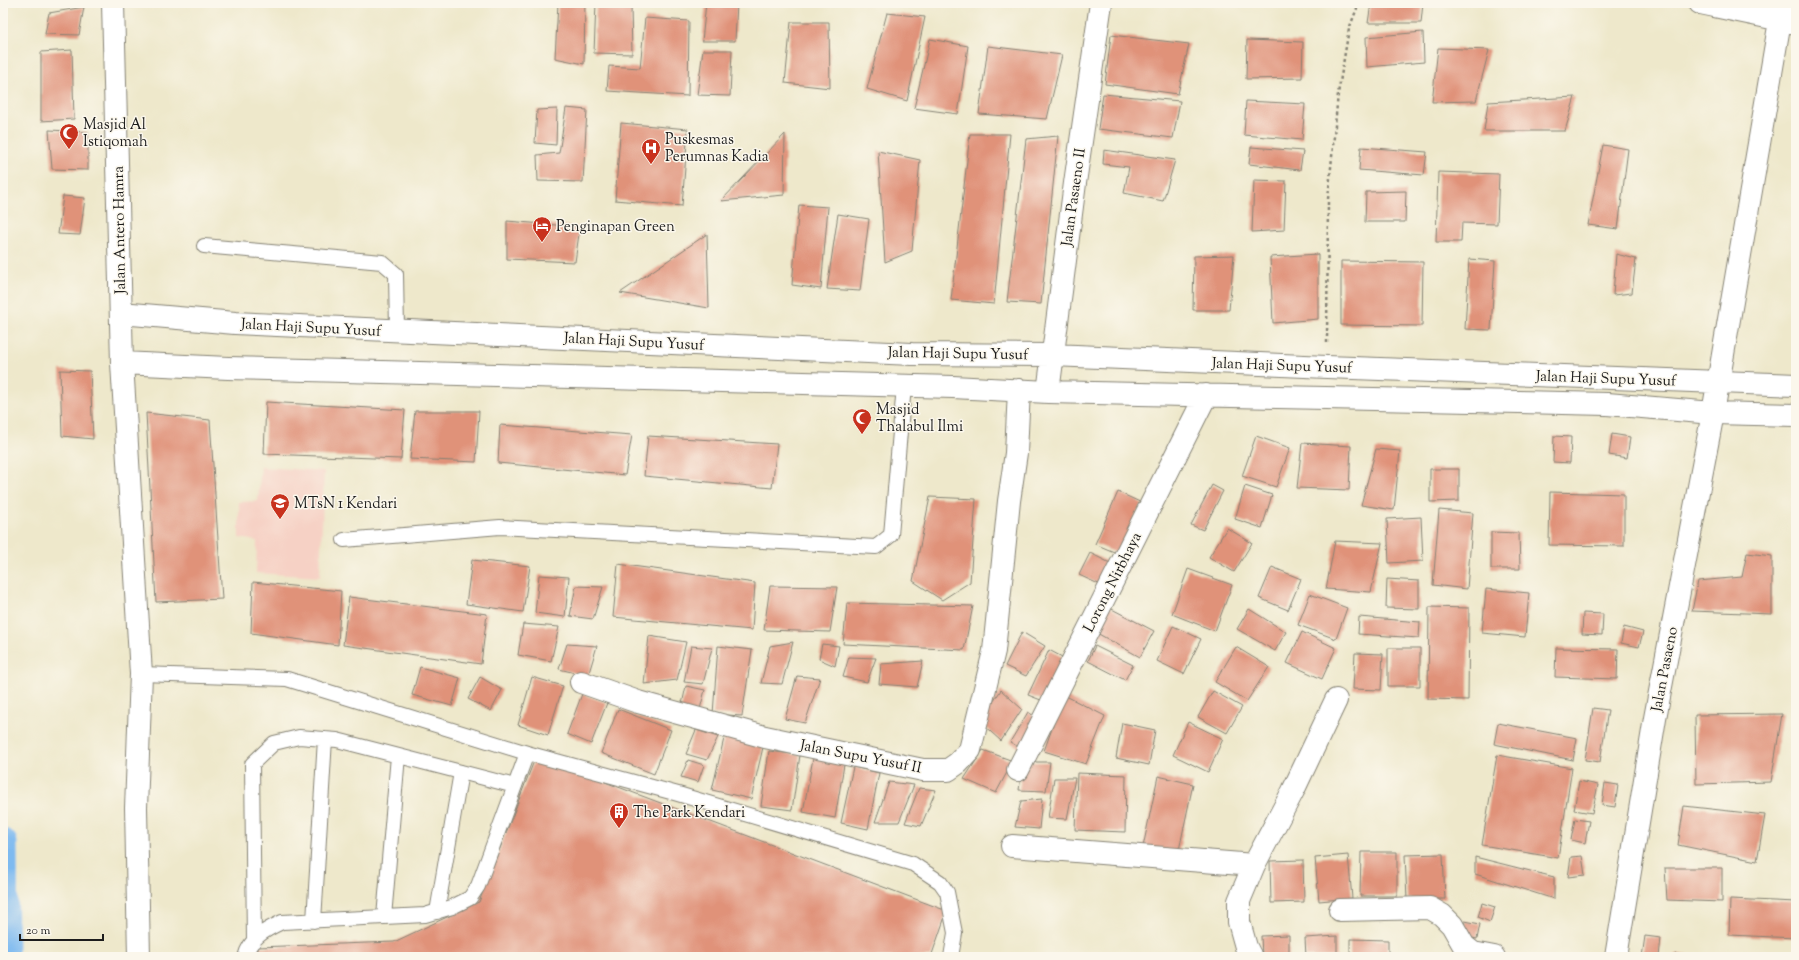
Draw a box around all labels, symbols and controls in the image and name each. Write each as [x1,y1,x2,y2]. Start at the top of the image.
place label: Masjid Al Istiqomah [83,115,148,153]
mosque icon: Masjid Al Istiqomah [58,122,80,150]
place label: Puskesmas Perumnas Kadia [665,130,769,168]
hospital icon: Puskesmas Perumnas Kadia [640,137,662,165]
street label: Jalan Pasaeno II [1057,147,1092,249]
street label: Jalan Antero Hamra [109,166,132,295]
hotel icon: Penginapan Green [531,215,553,243]
place label: Penginapan Green [556,217,675,238]
street label: Jalan Haji Supu Yusuf [239,314,382,343]
street label: Jalan Haji Supu Yusuf [562,328,705,357]
street label: Jalan Haji Supu Yusuf [887,343,1029,366]
street label: Jalan Haji Supu Yusuf [1210,354,1353,379]
street label: Jalan Haji Supu Yusuf [1534,367,1677,392]
place label: Masjid Thalabul Ilmi [876,400,963,438]
mosque icon: Masjid Thalabul Ilmi [851,407,873,435]
school or university icon: MTsN 1 Kendari [269,492,291,520]
place label: MTsN 1 Kendari [294,494,397,515]
street label: Lorong Nirbhaya [1079,529,1148,636]
street label: Jalan Pasaeno [1647,625,1684,715]
street label: Jalan Supu Yusuf II [797,735,923,780]
building icon: The Park Kendari [608,801,630,829]
place label: The Park Kendari [633,803,745,824]
scale bar [20,916,103,942]
text: 20 m [26,922,51,940]

